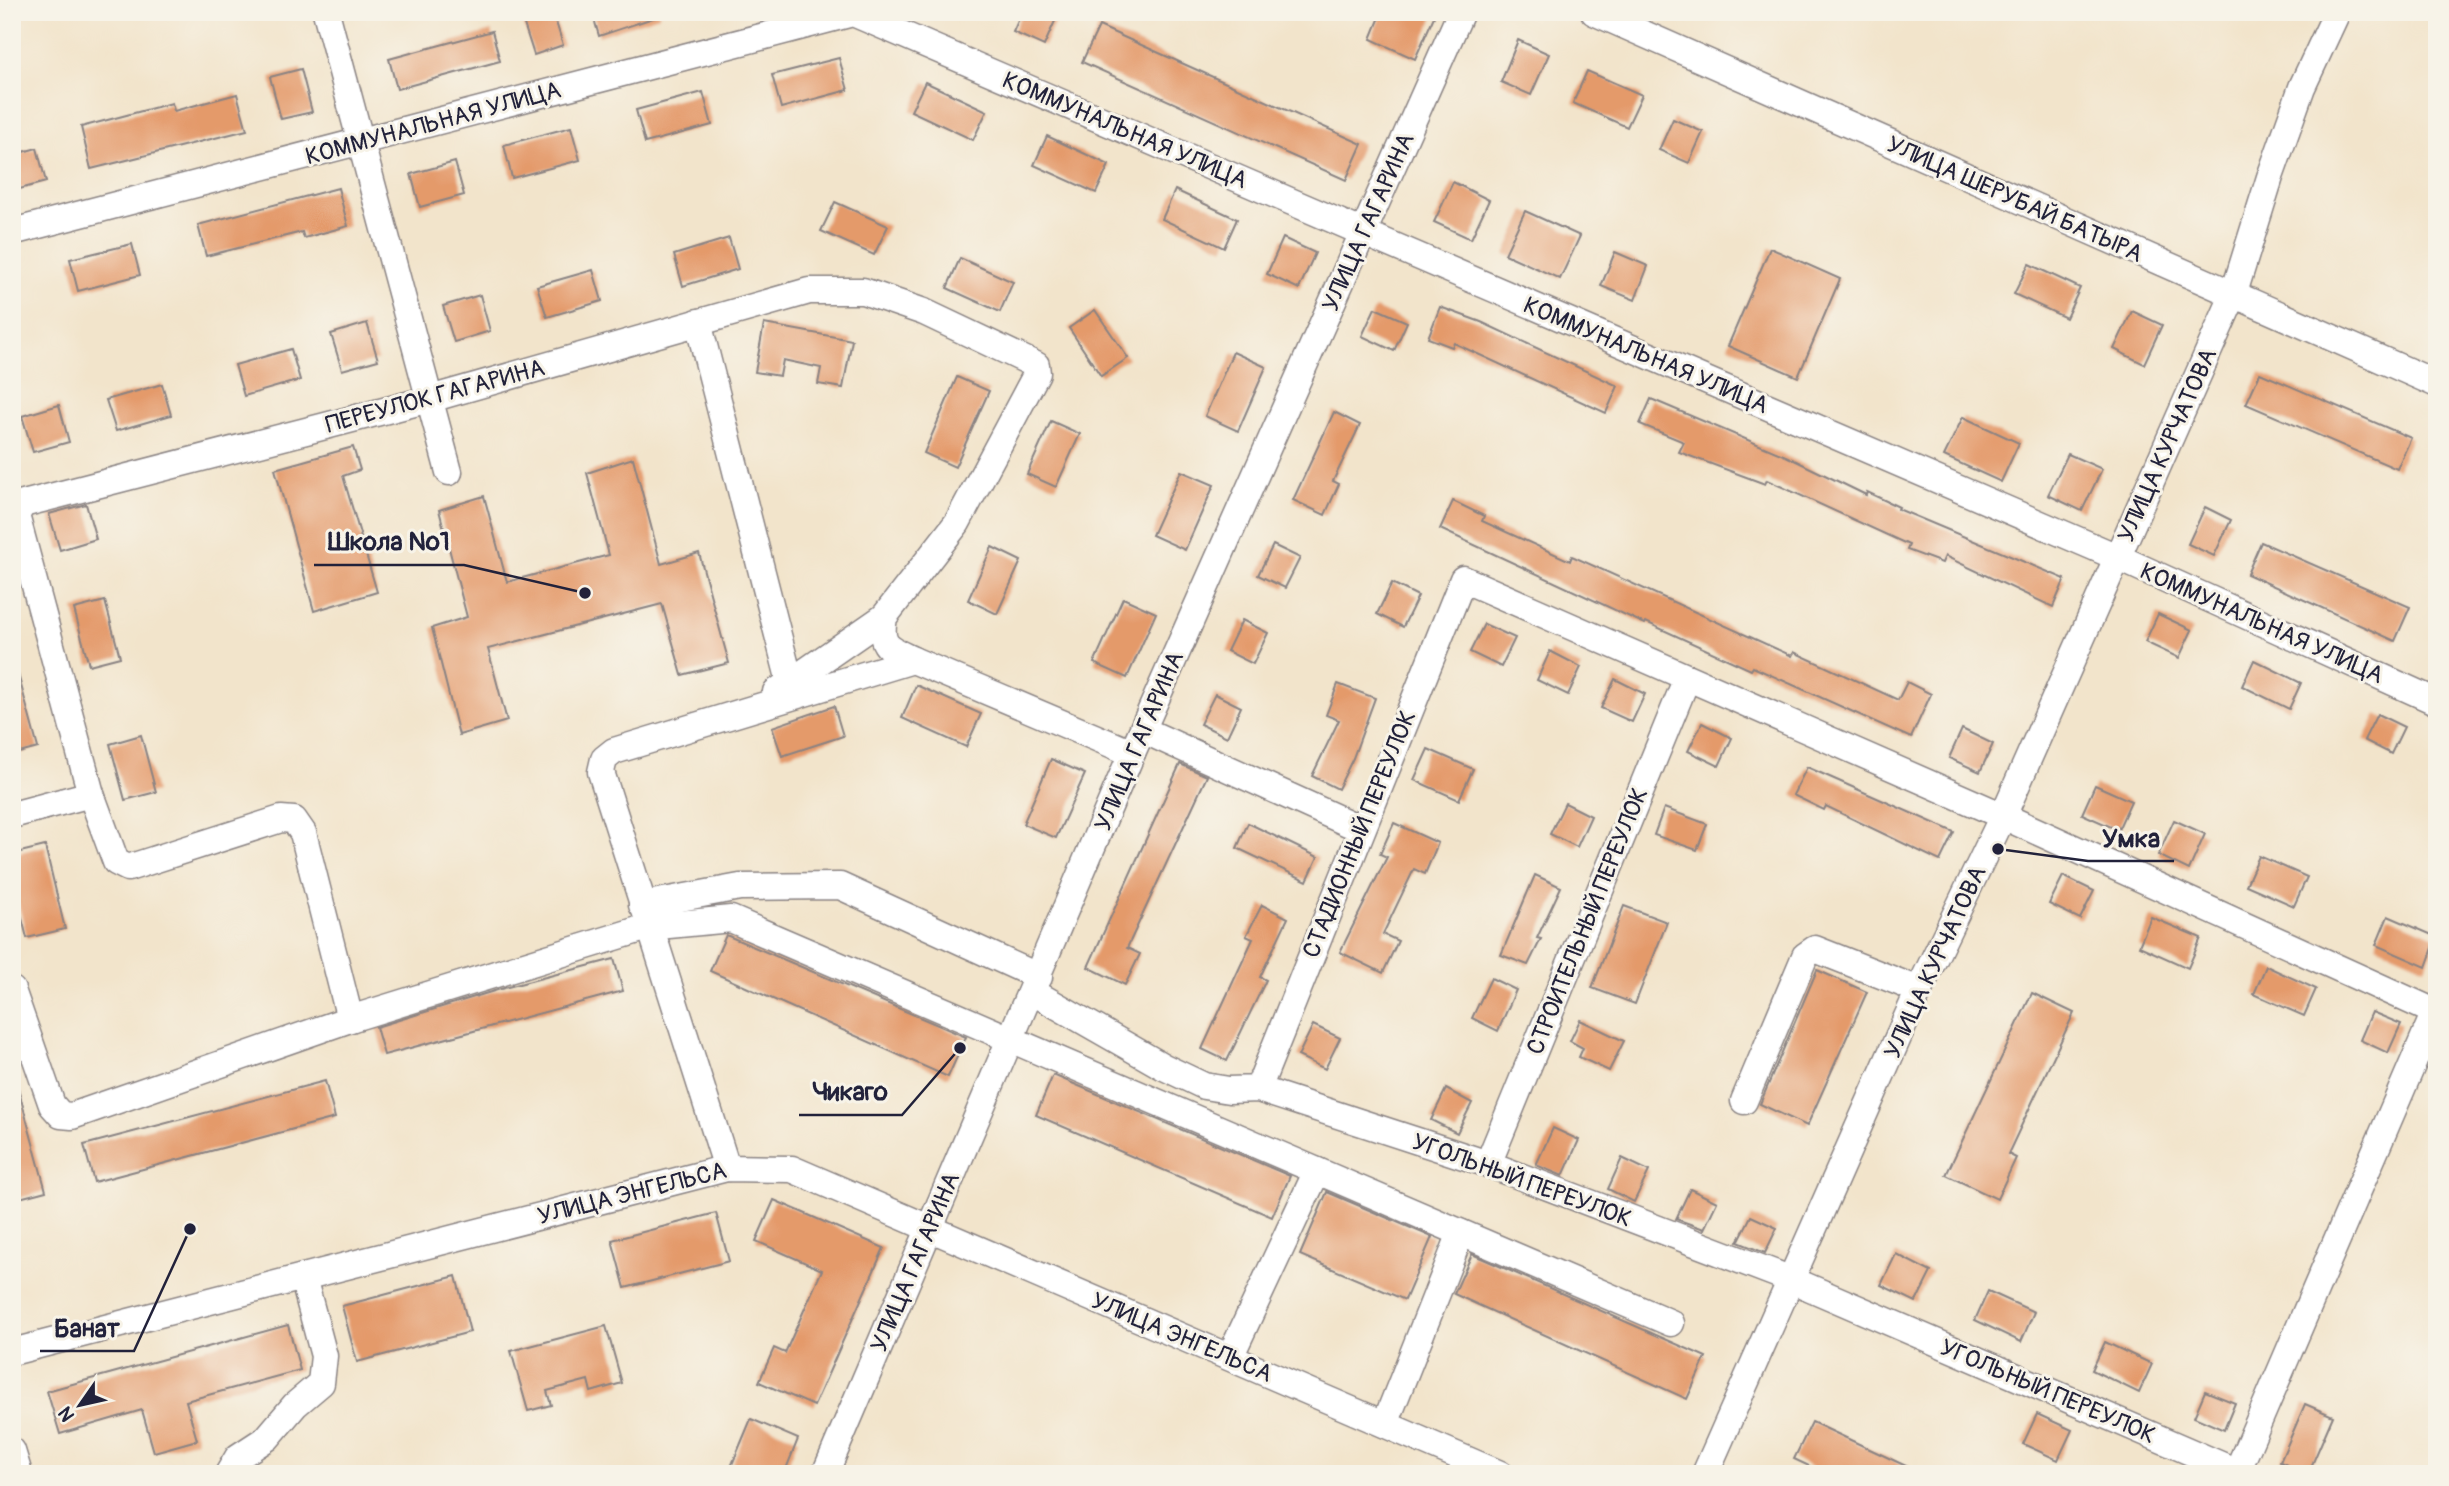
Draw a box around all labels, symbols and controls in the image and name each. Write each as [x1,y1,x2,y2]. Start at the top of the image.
street label: КОММУНАЛЬНАЯ УЛИЦА [998,66,1252,195]
street label: КОММУНАЛЬНАЯ УЛИЦА [302,75,564,172]
street label: УЛИЦА ГАГАРИНА [1316,128,1421,316]
street label: УЛИЦА ШЕРУБАЙ БАТЫРА [1882,130,2147,269]
street label: КОММУНАЛЬНАЯ УЛИЦА [1519,291,1773,420]
street label: УЛИЦА КУРЧАТОВА [2112,344,2223,547]
street label: ПЕРЕУЛОК ГАГАРИНА [322,353,548,440]
callout: Школа №1 [314,518,464,565]
text: Школа №1 [327,526,450,558]
street label: КОММУНАЛЬНАЯ УЛИЦА [2136,557,2388,690]
street label: УЛИЦА ГАГАРИНА [1089,647,1190,835]
street label: СТАДИОННЫЙ ПЕРЕУЛОК [1297,706,1422,962]
street label: СТРОИТЕЛЬНЫЙ ПЕРЕУЛОК [1521,783,1654,1059]
callout: Умка [2088,814,2174,861]
text: Умка [2102,823,2160,855]
street label: УЛИЦА КУРЧАТОВА [1878,861,1993,1063]
callout: Чикаго [799,1068,902,1115]
text: Чикаго [812,1076,888,1108]
street label: УГОЛЬНЫЙ ПЕРЕУЛОК [1408,1127,1635,1234]
street label: УЛИЦА ЭНГЕЛЬСА [535,1156,730,1231]
street label: УЛИЦА ГАГАРИНА [865,1168,966,1356]
street label: УЛИЦА ЭНГЕЛЬСА [1087,1286,1277,1389]
callout: Банат [40,1304,134,1351]
text: Банат [54,1313,121,1345]
street label: УГОЛЬНЫЙ ПЕРЕУЛОК [1936,1333,2160,1450]
north arrow [46,1370,116,1440]
text: N [53,1402,80,1426]

